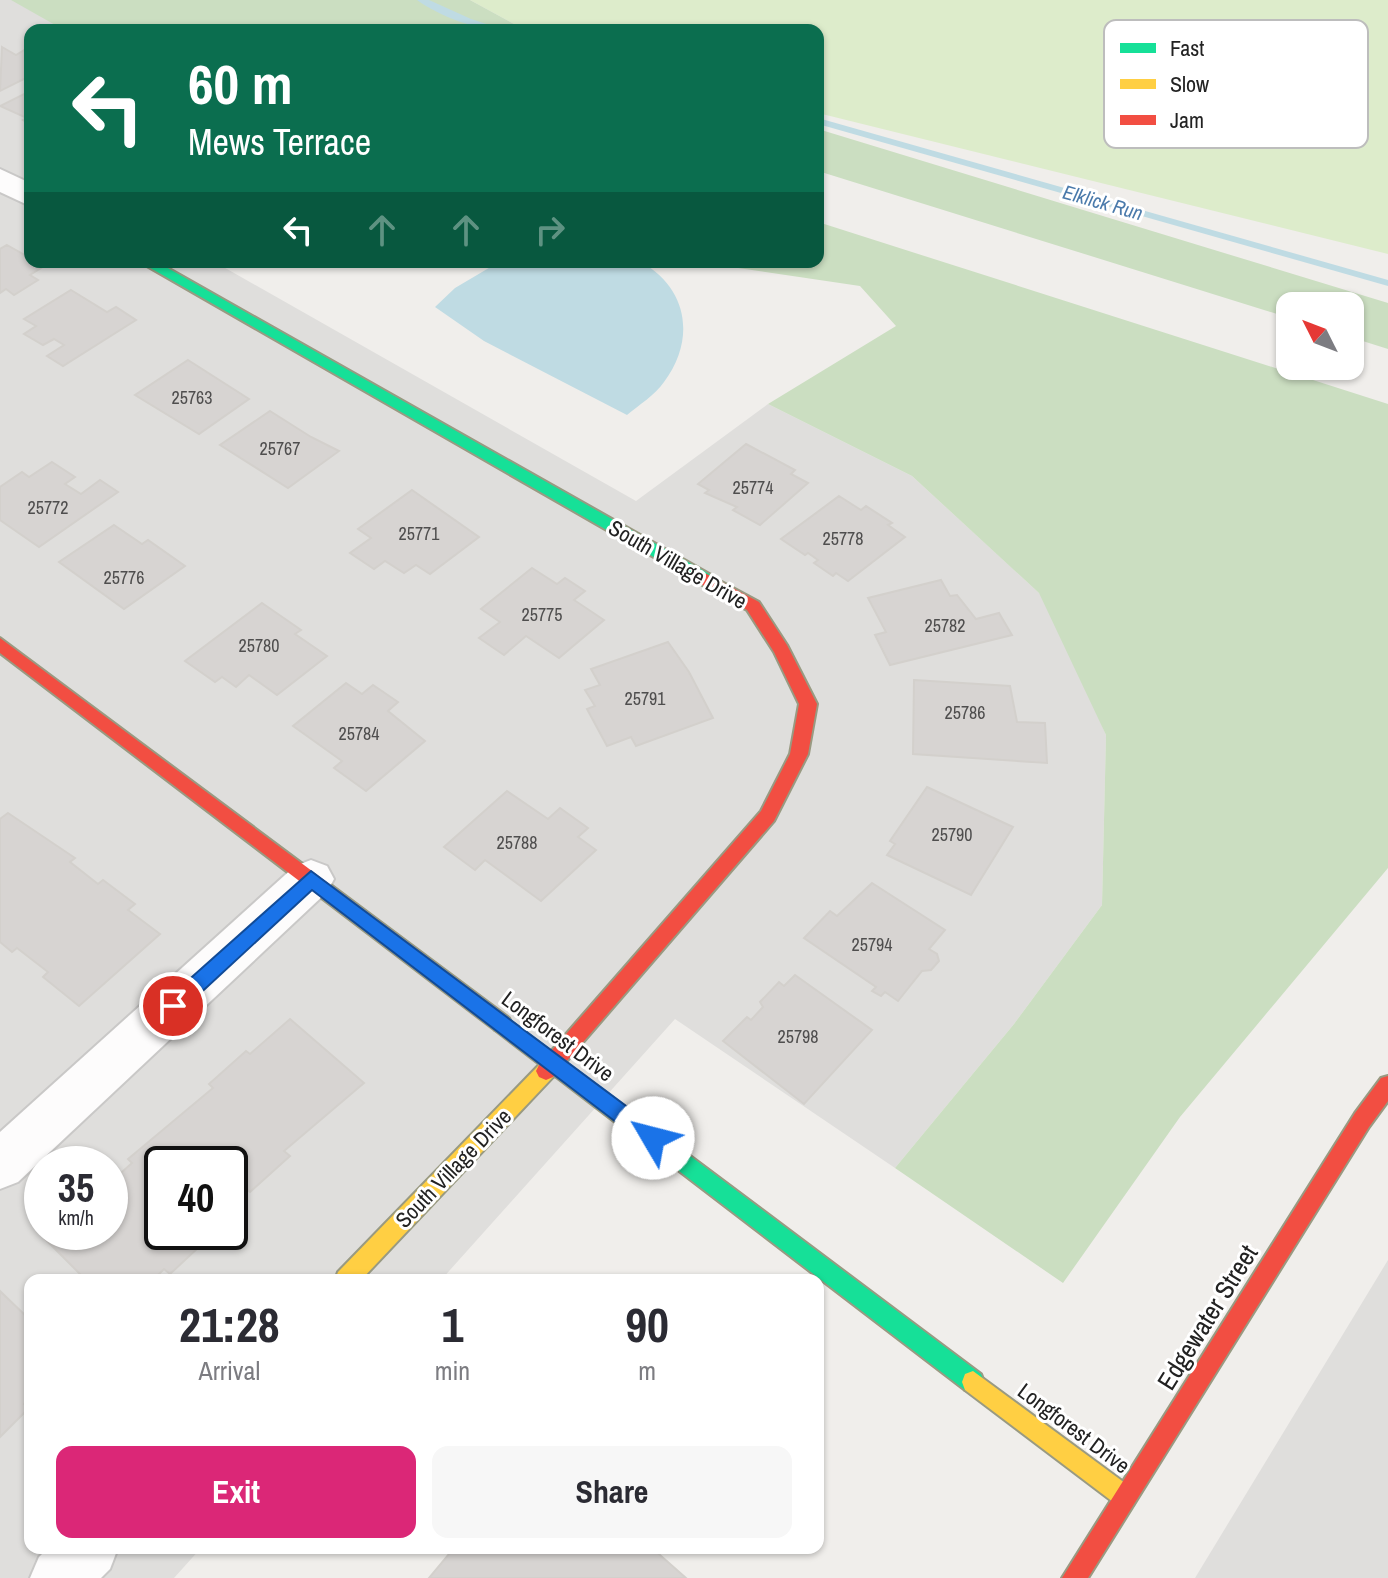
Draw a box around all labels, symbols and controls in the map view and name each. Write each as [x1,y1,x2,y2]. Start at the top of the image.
legend [1104,20,1368,148]
text: Fast [1170,33,1204,63]
text: 60 m [188,46,293,121]
icon: left [56,56,160,160]
text: Slow [1170,69,1209,99]
text: Jam [1170,105,1204,135]
text: Mews Terrace [188,118,371,166]
water label: Elklick Run [1060,178,1146,226]
icon: left [276,208,320,252]
icon: ahead [360,208,404,252]
icon: ahead [444,208,488,252]
icon: right [528,208,572,252]
north arrow [1276,292,1364,380]
map controls [1276,292,1364,380]
house number: 25763 [171,385,213,410]
house number: 25767 [259,436,301,461]
house number: 25774 [732,475,774,500]
house number: 25772 [27,495,69,520]
street label: South Village Drive [603,512,753,616]
house number: 25771 [398,521,440,546]
house number: 25778 [822,526,864,551]
house number: 25776 [103,565,145,590]
house number: 25775 [521,602,563,627]
house number: 25782 [924,613,966,638]
house number: 25780 [238,633,280,658]
house number: 25791 [624,686,666,711]
house number: 25786 [944,700,986,725]
house number: 25784 [338,721,380,746]
house number: 25790 [931,822,973,847]
house number: 25788 [496,830,538,855]
house number: 25794 [851,932,893,957]
pin [139,972,207,1040]
icon: arrive [151,984,195,1028]
street label: Longforest Drive [496,984,620,1088]
house number: 25798 [777,1024,819,1049]
position arrow [611,1096,695,1180]
street label: South Village Drive [388,1102,518,1234]
speed limit sign: 40 [144,1146,248,1250]
text: 35 [58,1161,94,1214]
text: km/h [58,1204,94,1231]
street label: Edgewater Street [1149,1238,1266,1396]
text: 21:28 [179,1292,280,1357]
text: 1 [441,1292,463,1357]
text: 90 [625,1292,669,1357]
text: Arrival [199,1353,260,1388]
text: min [435,1353,470,1388]
text: m [638,1353,656,1388]
street label: Longforest Drive [1012,1376,1136,1480]
button: Exit [56,1446,416,1538]
button: Share [432,1446,792,1538]

